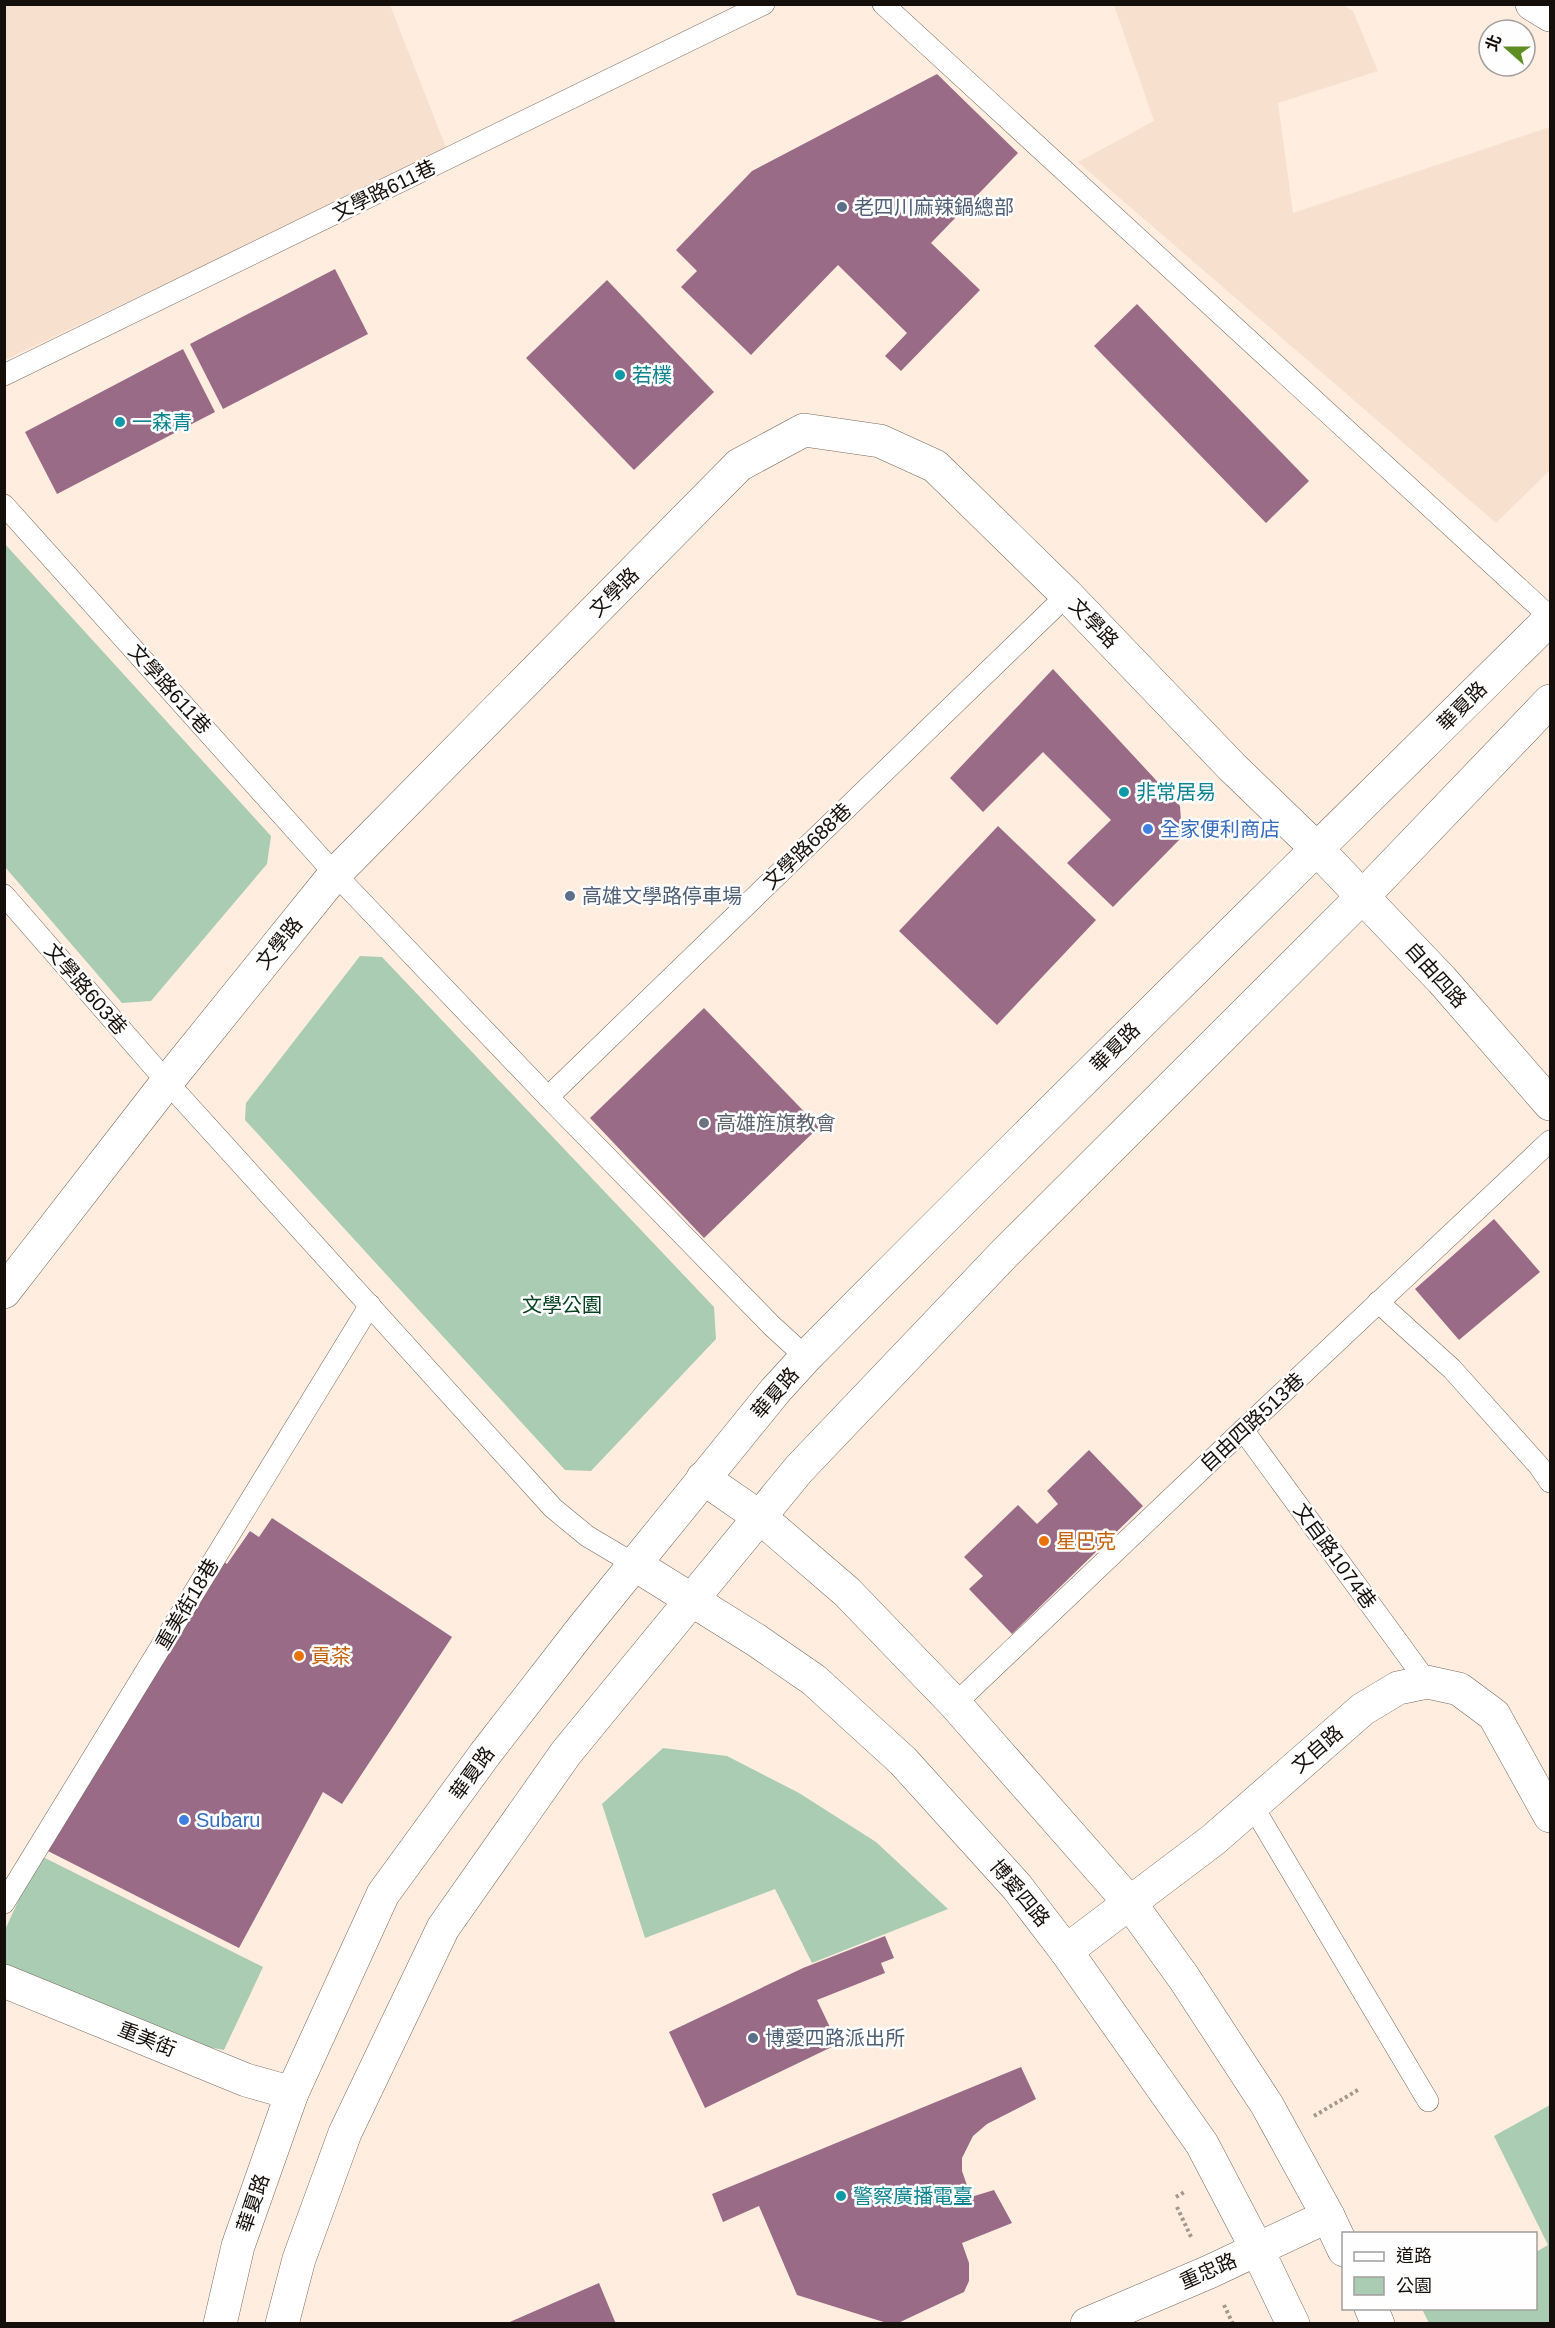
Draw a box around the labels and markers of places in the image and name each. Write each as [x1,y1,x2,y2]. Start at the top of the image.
place label: 老四川麻辣鍋總部 [854,196,1014,218]
marker: 老四川麻辣鍋總部 [835,200,849,214]
place label: 若樸 [632,364,672,386]
marker: 若樸 [613,368,627,382]
place label: 一森青 [132,411,192,433]
marker: 一森青 [113,415,127,429]
place label: 非常居易 [1136,781,1216,803]
marker: 非常居易 [1117,785,1131,799]
place label: 全家便利商店 [1160,818,1280,840]
marker: 全家便利商店 [1141,822,1155,836]
place label: 高雄文學路停車場 [582,885,742,907]
marker: 高雄文學路停車場 [563,889,577,903]
place label: 高雄旌旗教會 [716,1112,836,1134]
marker: 高雄旌旗教會 [697,1116,711,1130]
place label: 星巴克 [1056,1530,1116,1552]
marker: 星巴克 [1037,1534,1051,1548]
place label: 貢茶 [311,1645,351,1667]
marker: 貢茶 [292,1649,306,1663]
place label: Subaru [196,1809,261,1831]
marker: Subaru [177,1813,191,1827]
place label: 博愛四路派出所 [765,2027,905,2049]
marker: 博愛四路派出所 [746,2031,760,2045]
place label: 警察廣播電臺 [853,2185,973,2207]
marker: 警察廣播電臺 [834,2189,848,2203]

